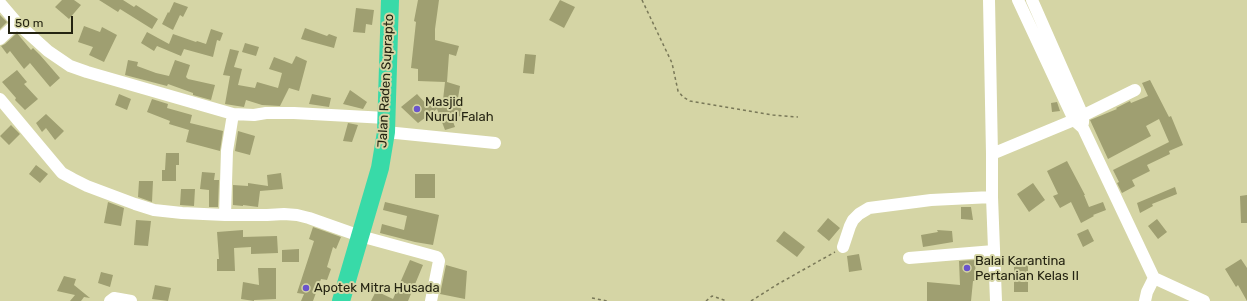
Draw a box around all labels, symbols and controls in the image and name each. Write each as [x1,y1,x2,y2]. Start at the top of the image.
scale bar [10,8,75,34]
street label: Jalan Raden Suprapto [375,13,397,149]
text: 50 m [15,16,43,30]
place label: Masjid Nurul Falah [425,94,494,125]
marker: Masjid Nurul Falah [412,104,422,114]
place label: Balai Karantina Pertanian Kelas II [975,253,1079,284]
marker: Balai Karantina Pertanian Kelas II [962,263,972,273]
place label: Apotek Mitra Husada [314,280,440,296]
marker: Apotek Mitra Husada [301,283,311,293]

